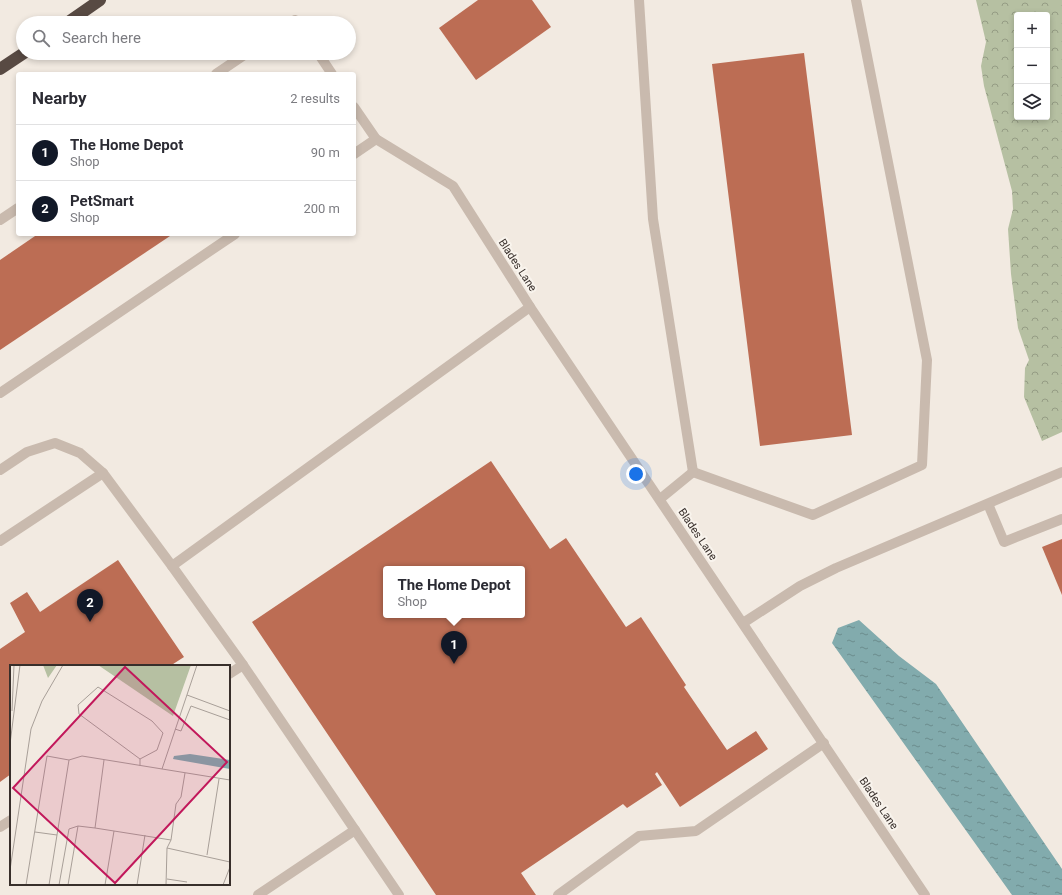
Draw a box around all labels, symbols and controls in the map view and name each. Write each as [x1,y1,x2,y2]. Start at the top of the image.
map controls [1014,12,1050,120]
button: + [1014,12,1050,48]
search box [16,16,356,60]
icon: search [30,27,52,49]
text: Search here [62,29,141,47]
button: − [1014,48,1050,84]
button: layers [1014,84,1050,120]
text: Nearby [32,88,87,108]
text: 2 results [290,91,340,106]
text: The Home Depot [70,136,183,154]
text: 1 [41,145,49,160]
text: 90 m [311,145,340,160]
text: Shop [70,154,100,169]
text: PetSmart [70,192,134,210]
text: 2 [41,201,49,216]
text: 200 m [303,201,340,216]
text: Shop [70,210,100,225]
street label: Blades Lane [496,237,539,294]
your location [626,464,646,484]
street label: Blades Lane [675,506,720,563]
popup [383,566,525,618]
text: The Home Depot [397,576,511,594]
pin: 2 [77,589,103,622]
text: Shop [397,594,427,609]
pin: 1 [441,631,467,664]
inset map [10,665,230,885]
street label: Blades Lane [856,775,901,832]

